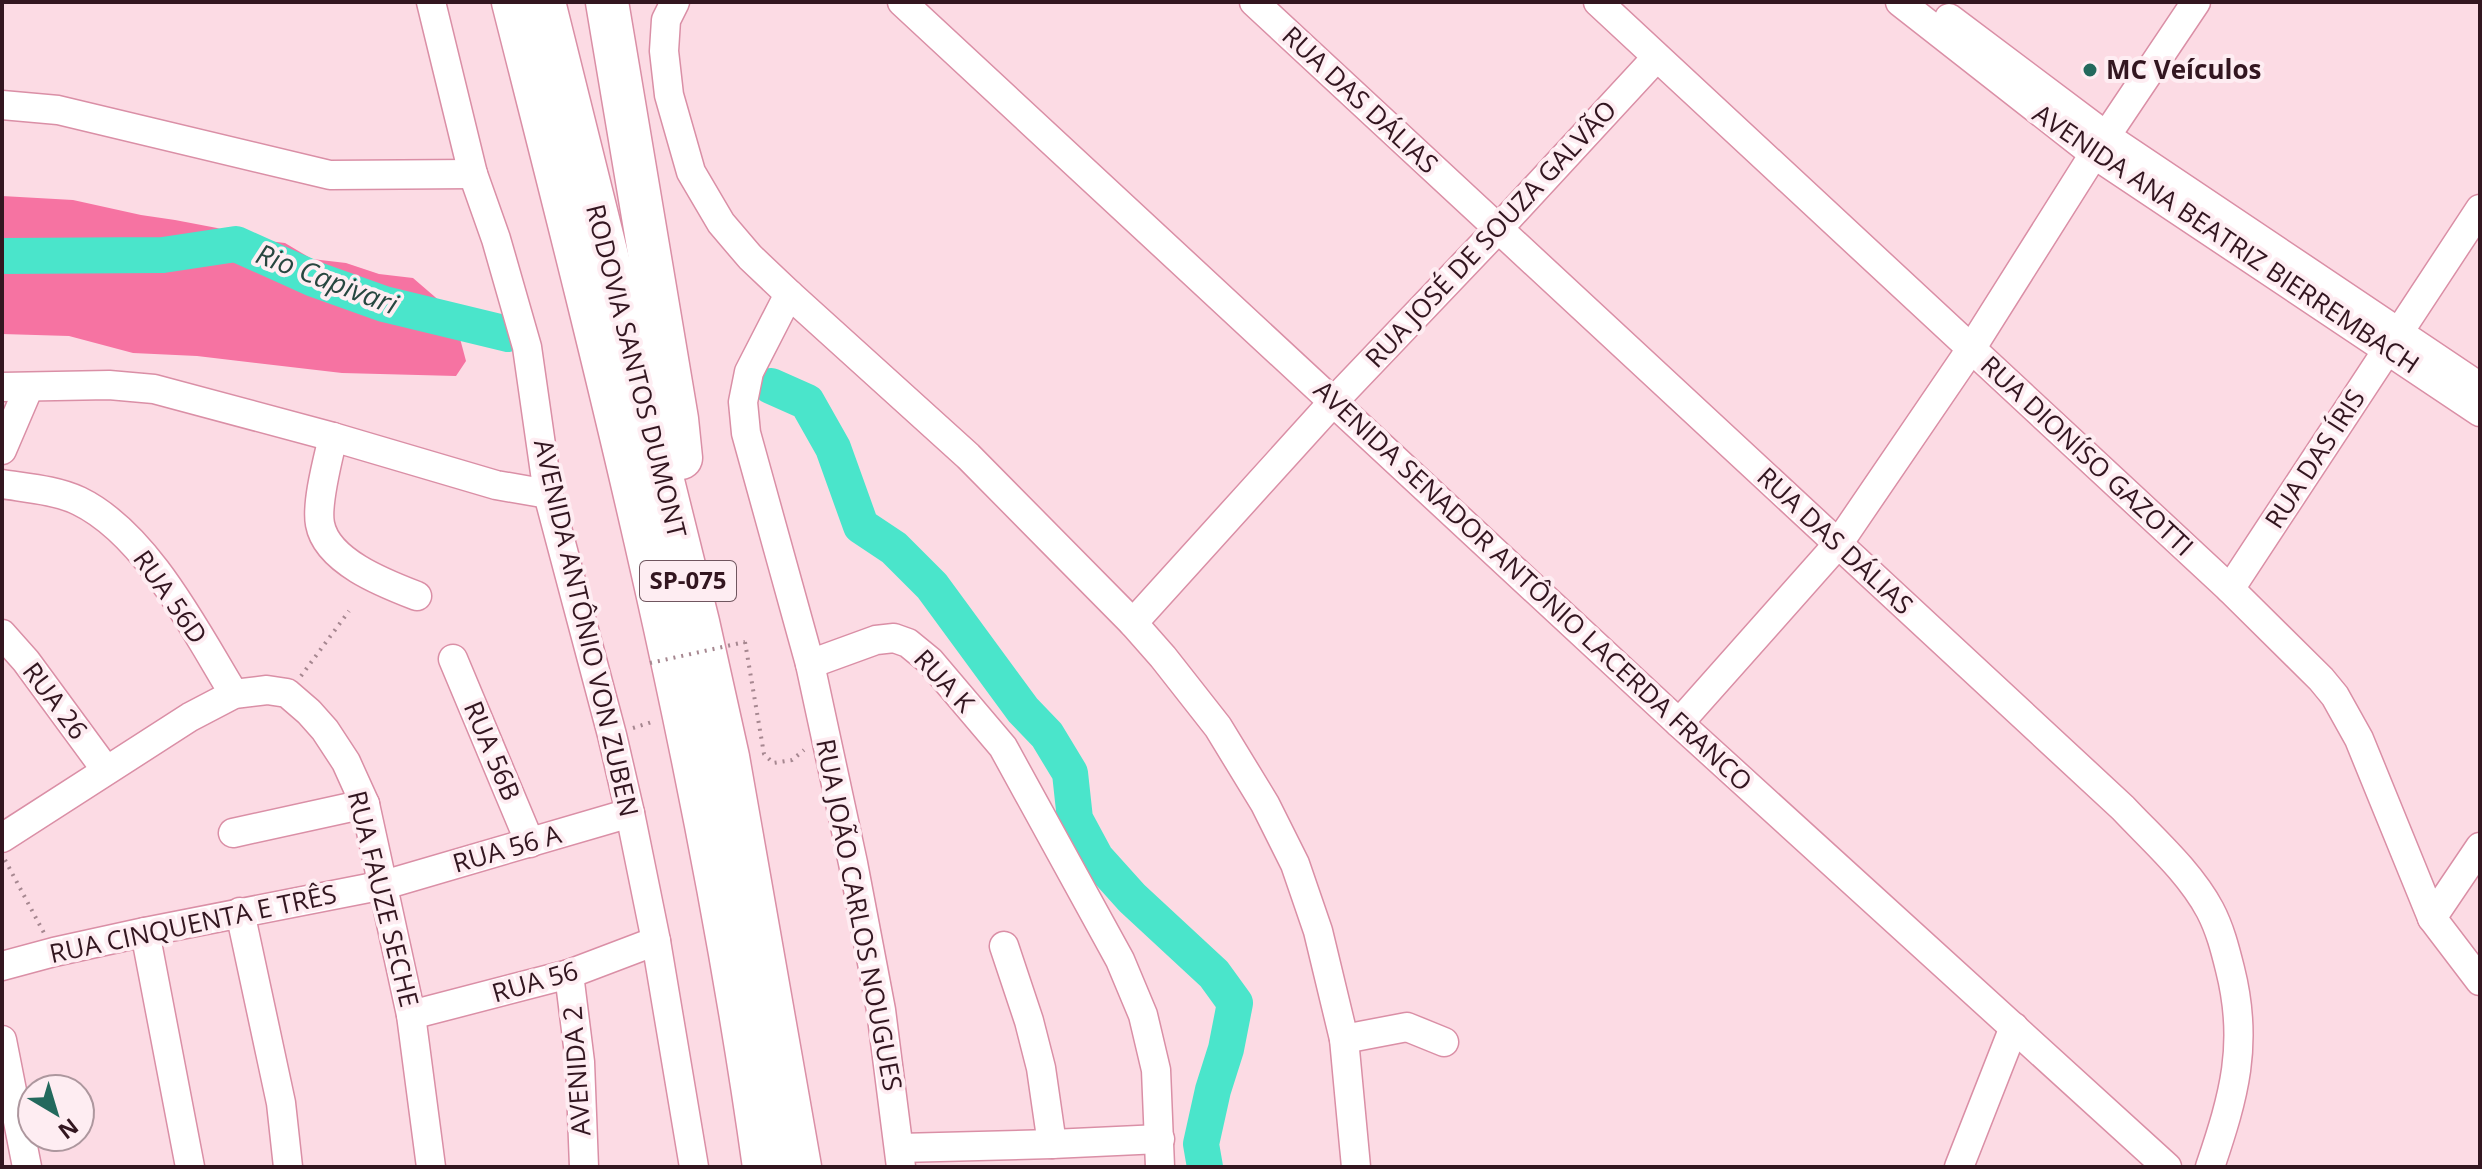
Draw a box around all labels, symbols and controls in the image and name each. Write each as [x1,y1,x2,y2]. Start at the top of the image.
street label: RUA DAS DÁLIAS [1275,17,1447,181]
place label: MC Veículos [2106,51,2261,87]
marker: MC Veículos [2081,61,2099,79]
street label: RUA JOSÉ DE SOUZA GALVÃO [1357,92,1624,375]
street label: AVENIDA ANA BEATRIZ BIERREMBACH [2026,95,2427,381]
street label: RODOVIA SANTOS DUMONT [578,200,696,542]
water label: Rio Capivari [251,234,404,323]
street label: RUA DIONÍSO GAZOTTI [1973,347,2202,564]
street label: AVENIDA SENADOR ANTÔNIO LACERDA FRANCO [1307,372,1761,799]
street label: RUA DAS ÍRIS [2256,382,2373,535]
street label: AVENIDA ANTÔNIO VON ZUBEN [526,435,648,820]
street label: RUA DAS DÁLIAS [1750,458,1922,622]
street label: RUA 56D [125,542,216,650]
road number: SP-075 [640,561,736,601]
street label: RUA K [906,641,983,720]
street label: RUA 26 [15,654,97,746]
street label: RUA 56B [456,695,530,806]
street label: RUA JOÃO CARLOS NOUGUES [808,736,912,1094]
street label: RUA FAUZE SECHE [340,787,428,1011]
street label: RUA 56 A [448,815,566,881]
street label: RUA CINQUENTA E TRÊS [46,875,340,971]
street label: RUA 56 [487,952,582,1010]
street label: AVENIDA 2 [554,1005,598,1137]
north arrow [16,1073,96,1153]
text: N [53,1112,85,1147]

